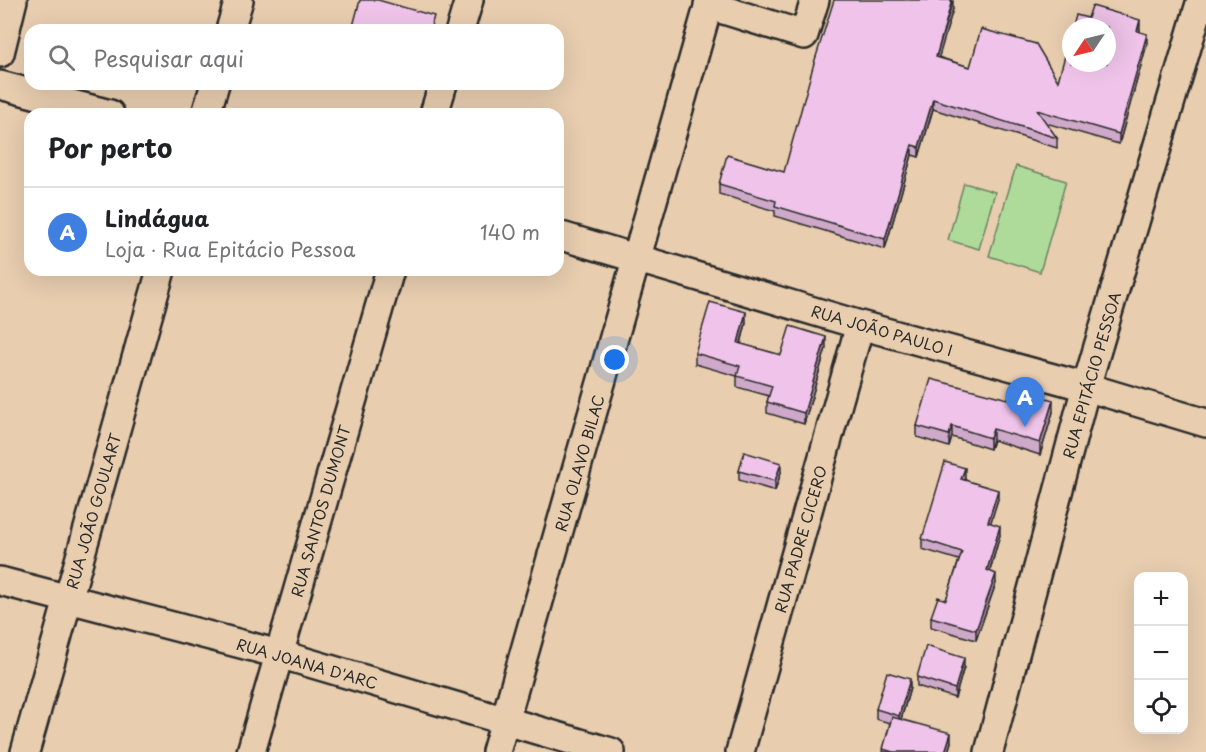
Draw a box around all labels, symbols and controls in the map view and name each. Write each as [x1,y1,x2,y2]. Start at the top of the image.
north arrow [1062,18,1116,72]
search box [24,24,564,90]
icon: search [45,41,78,74]
text: Pesquisar aqui [93,41,244,74]
text: Por perto [48,128,172,167]
text: Lindágua [105,201,209,234]
text: A [60,217,75,247]
text: 140 m [480,217,540,247]
text: Loja · Rua Epitácio Pessoa [105,234,355,264]
street label: RUA EPITÁCIO PESSOA [1056,289,1126,461]
street label: RUA JOÃO PAULO I [809,299,955,361]
your location [600,345,629,374]
pin: A [1006,378,1044,427]
street label: RUA OLAVO BILAC [548,392,610,534]
street label: RUA SANTOS DUMONT [284,422,356,600]
street label: RUA JOÃO GOULART [60,430,126,592]
street label: RUA PADRE CICERO [768,463,832,615]
map controls [1134,572,1188,734]
button: + [1134,572,1188,626]
button: − [1134,626,1188,680]
street label: RUA JOANA D'ARC [234,632,380,694]
button: locate [1134,680,1188,734]

